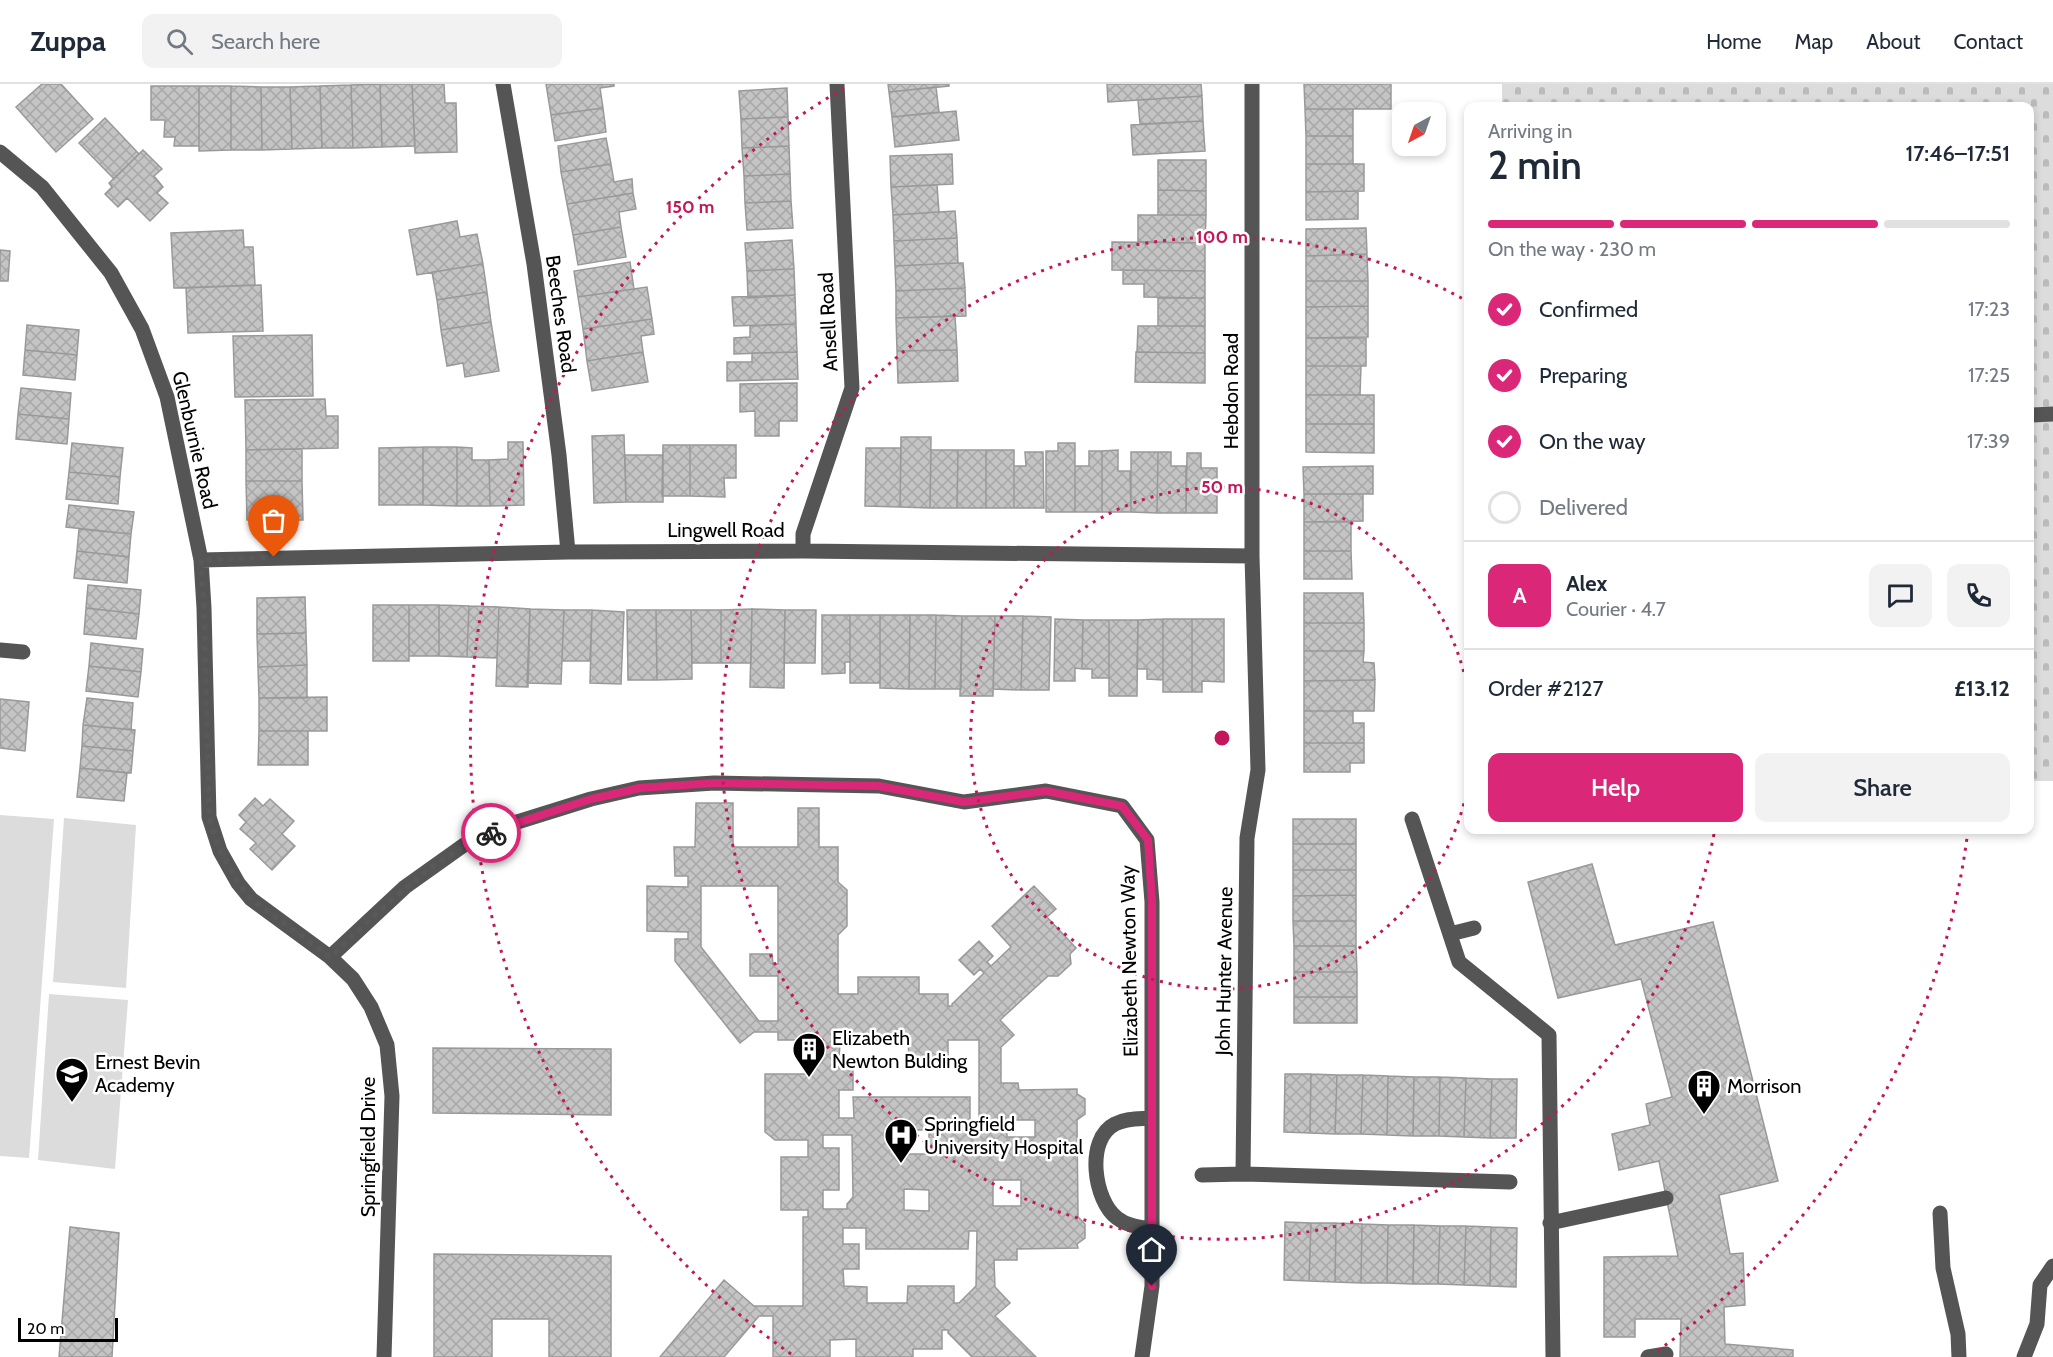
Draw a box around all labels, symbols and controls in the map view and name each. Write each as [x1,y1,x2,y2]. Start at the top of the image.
search box [142,14,562,68]
text: Zuppa [30,24,106,58]
icon: search [163,25,196,58]
text: Search here [211,28,320,55]
text: Home [1706,29,1762,54]
text: Map [1795,29,1833,54]
text: About [1866,29,1920,54]
text: Contact [1953,29,2023,54]
north arrow [1392,102,1446,156]
map controls [1392,102,1446,156]
text: Arriving in [1488,119,1572,143]
text: 17:46–17:51 [1905,140,2010,167]
text: 2 min [1488,141,1582,189]
text: 150 m [666,196,714,218]
text: 100 m [1196,226,1248,248]
text: On the way · 230 m [1488,237,1656,261]
street label: Beeches Road [541,254,581,374]
street label: Ansell Road [813,272,843,372]
icon: check [1488,293,1521,326]
text: Confirmed [1539,296,1638,323]
text: 17:23 [1968,297,2010,321]
street label: Hebdon Road [1219,333,1243,449]
icon: check [1488,359,1521,392]
text: Preparing [1539,362,1627,389]
text: 17:25 [1968,363,2010,387]
street label: Glenburnie Road [167,369,223,511]
icon: check [1488,425,1521,458]
text: On the way [1539,428,1646,455]
text: 17:39 [1967,429,2010,453]
text: 50 m [1201,476,1243,498]
text: Delivered [1539,494,1628,521]
pin [248,495,299,557]
icon: bag [257,504,290,537]
street label: Lingwell Road [667,518,785,542]
button: chat [1869,564,1932,627]
button: phone [1947,564,2010,627]
text: Alex [1566,570,1607,597]
text: A [1513,582,1526,609]
text: Courier · 4.7 [1566,597,1666,621]
text: Order #2127 [1488,675,1604,702]
text: £13.12 [1954,675,2010,702]
centre of rings [1212,728,1232,748]
button: Help [1488,753,1743,822]
button: Share [1755,753,2010,822]
courier [461,803,521,863]
icon: bike [475,817,508,850]
street label: Elizabeth Newton Way [1115,865,1143,1057]
street label: John Hunter Avenue [1211,886,1237,1057]
place label: Elizabeth Newton Bulding [832,1026,968,1073]
building icon: Elizabeth Newton Bulding [791,1031,827,1078]
place label: Ernest Bevin Academy [95,1050,201,1097]
school or university icon: Ernest Bevin Academy [54,1056,90,1103]
building icon: Morrison [1686,1068,1722,1115]
place label: Morrison [1727,1074,1801,1098]
street label: Springfield Drive [356,1077,380,1217]
place label: Springfield University Hospital [924,1112,1083,1159]
hospital icon: Springfield University Hospital [883,1117,919,1164]
pin [1126,1224,1177,1286]
icon: home [1135,1233,1168,1266]
scale bar [18,1315,118,1342]
text: 20 m [27,1319,64,1338]

